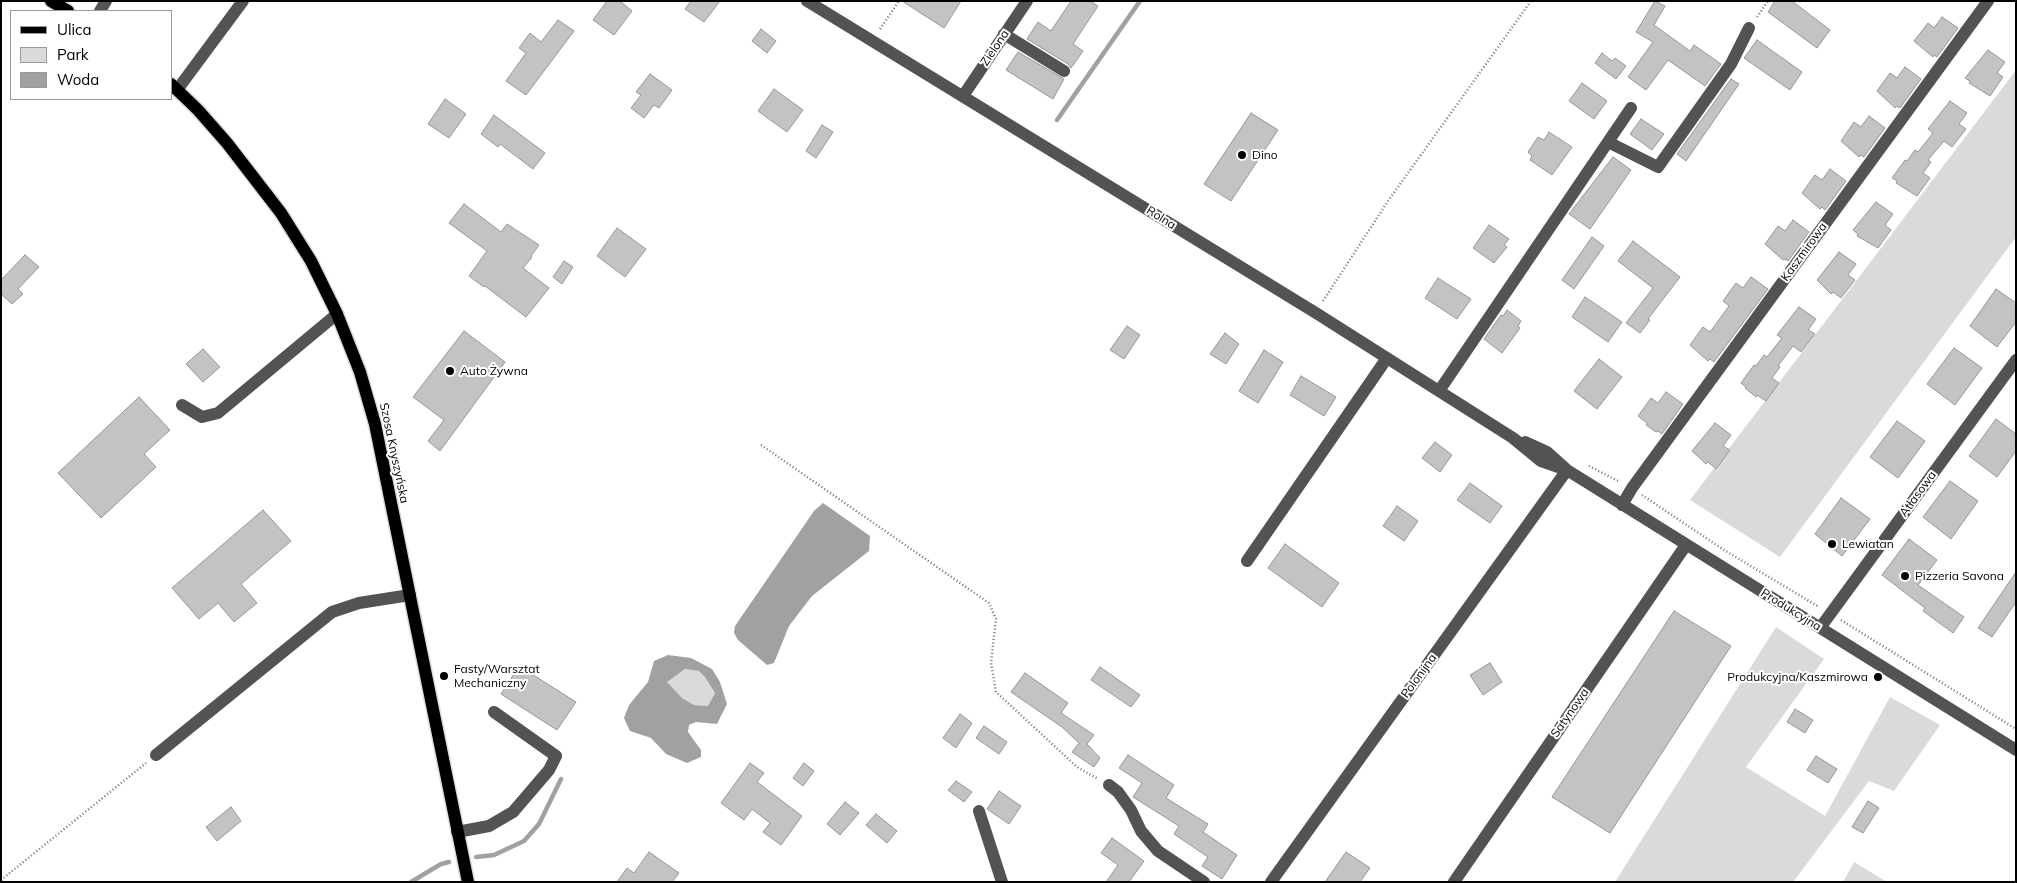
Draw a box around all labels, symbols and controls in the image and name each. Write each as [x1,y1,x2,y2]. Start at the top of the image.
legend [10,10,172,100]
text: Ulica [57,20,91,39]
street label: Zielona [978,27,1012,69]
text: Park [57,45,89,64]
text: Woda [57,70,99,89]
place label: Dino [1252,148,1278,162]
marker: Dino [1236,149,1248,161]
street label: Rolna [1144,203,1178,233]
street label: Kaszmirowa [1778,220,1830,284]
place label: Auto Żywna [460,364,528,378]
marker: Auto Żywna [444,365,456,377]
street label: Szosa Knyszyńska [376,401,412,505]
street label: Atłasowa [1897,468,1939,520]
place label: Lewiatan [1842,537,1894,551]
marker: Lewiatan [1826,538,1838,550]
place label: Pizzeria Savona [1915,569,2004,583]
marker: Pizzeria Savona [1899,570,1911,582]
street label: Produkcyjna [1758,586,1824,634]
street label: Polonijna [1398,651,1440,701]
place label: Fasty/Warsztat Mechaniczny [454,662,540,690]
marker: Fasty/Warsztat Mechaniczny [438,670,450,682]
place label: Produkcyjna/Kaszmirowa [1727,670,1868,684]
marker: Produkcyjna/Kaszmirowa [1872,671,1884,683]
street label: Satynowa [1548,686,1592,740]

